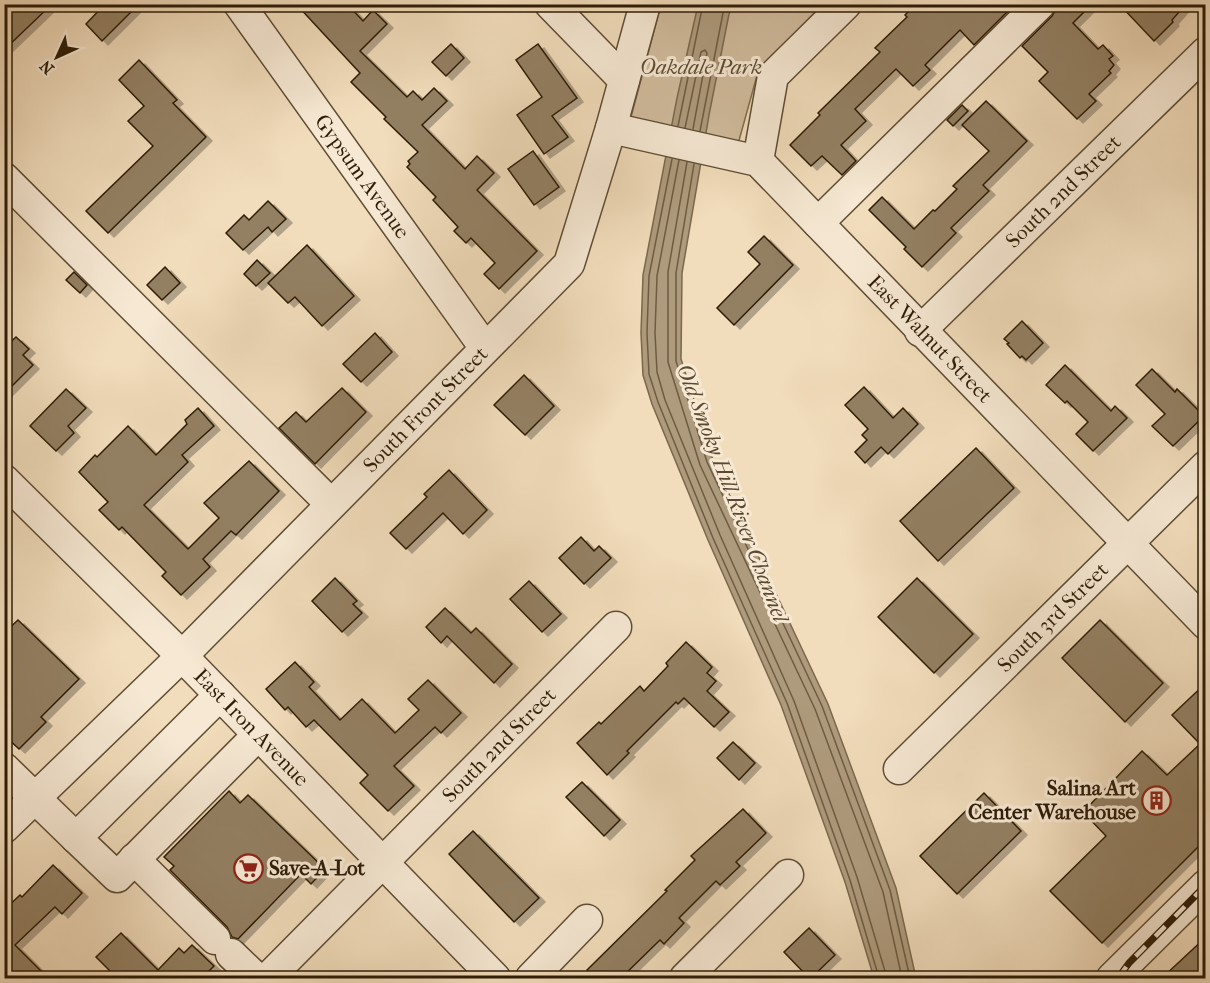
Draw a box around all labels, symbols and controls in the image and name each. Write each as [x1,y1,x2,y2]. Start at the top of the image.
north arrow [27,27,87,87]
park label: Oakdale Park [640,55,762,79]
text: N [35,56,58,78]
street label: Gypsum Avenue [310,110,415,243]
street label: South 2nd Street [1001,130,1126,253]
street label: East Walnut Street [863,270,997,408]
street label: South Front Street [358,341,493,477]
water label: Old Smoky Hill River Channel [671,360,794,628]
street label: South 3rd Street [992,557,1113,677]
street label: East Iron Avenue [189,664,314,791]
street label: South 2nd Street [437,683,561,807]
place label: Salina Art Center Warehouse [968,776,1137,824]
building icon: Salina Art Center Warehouse [1141,784,1173,816]
supermarket icon: Save-A-Lot [232,852,264,884]
place label: Save-A-Lot [269,856,365,880]

